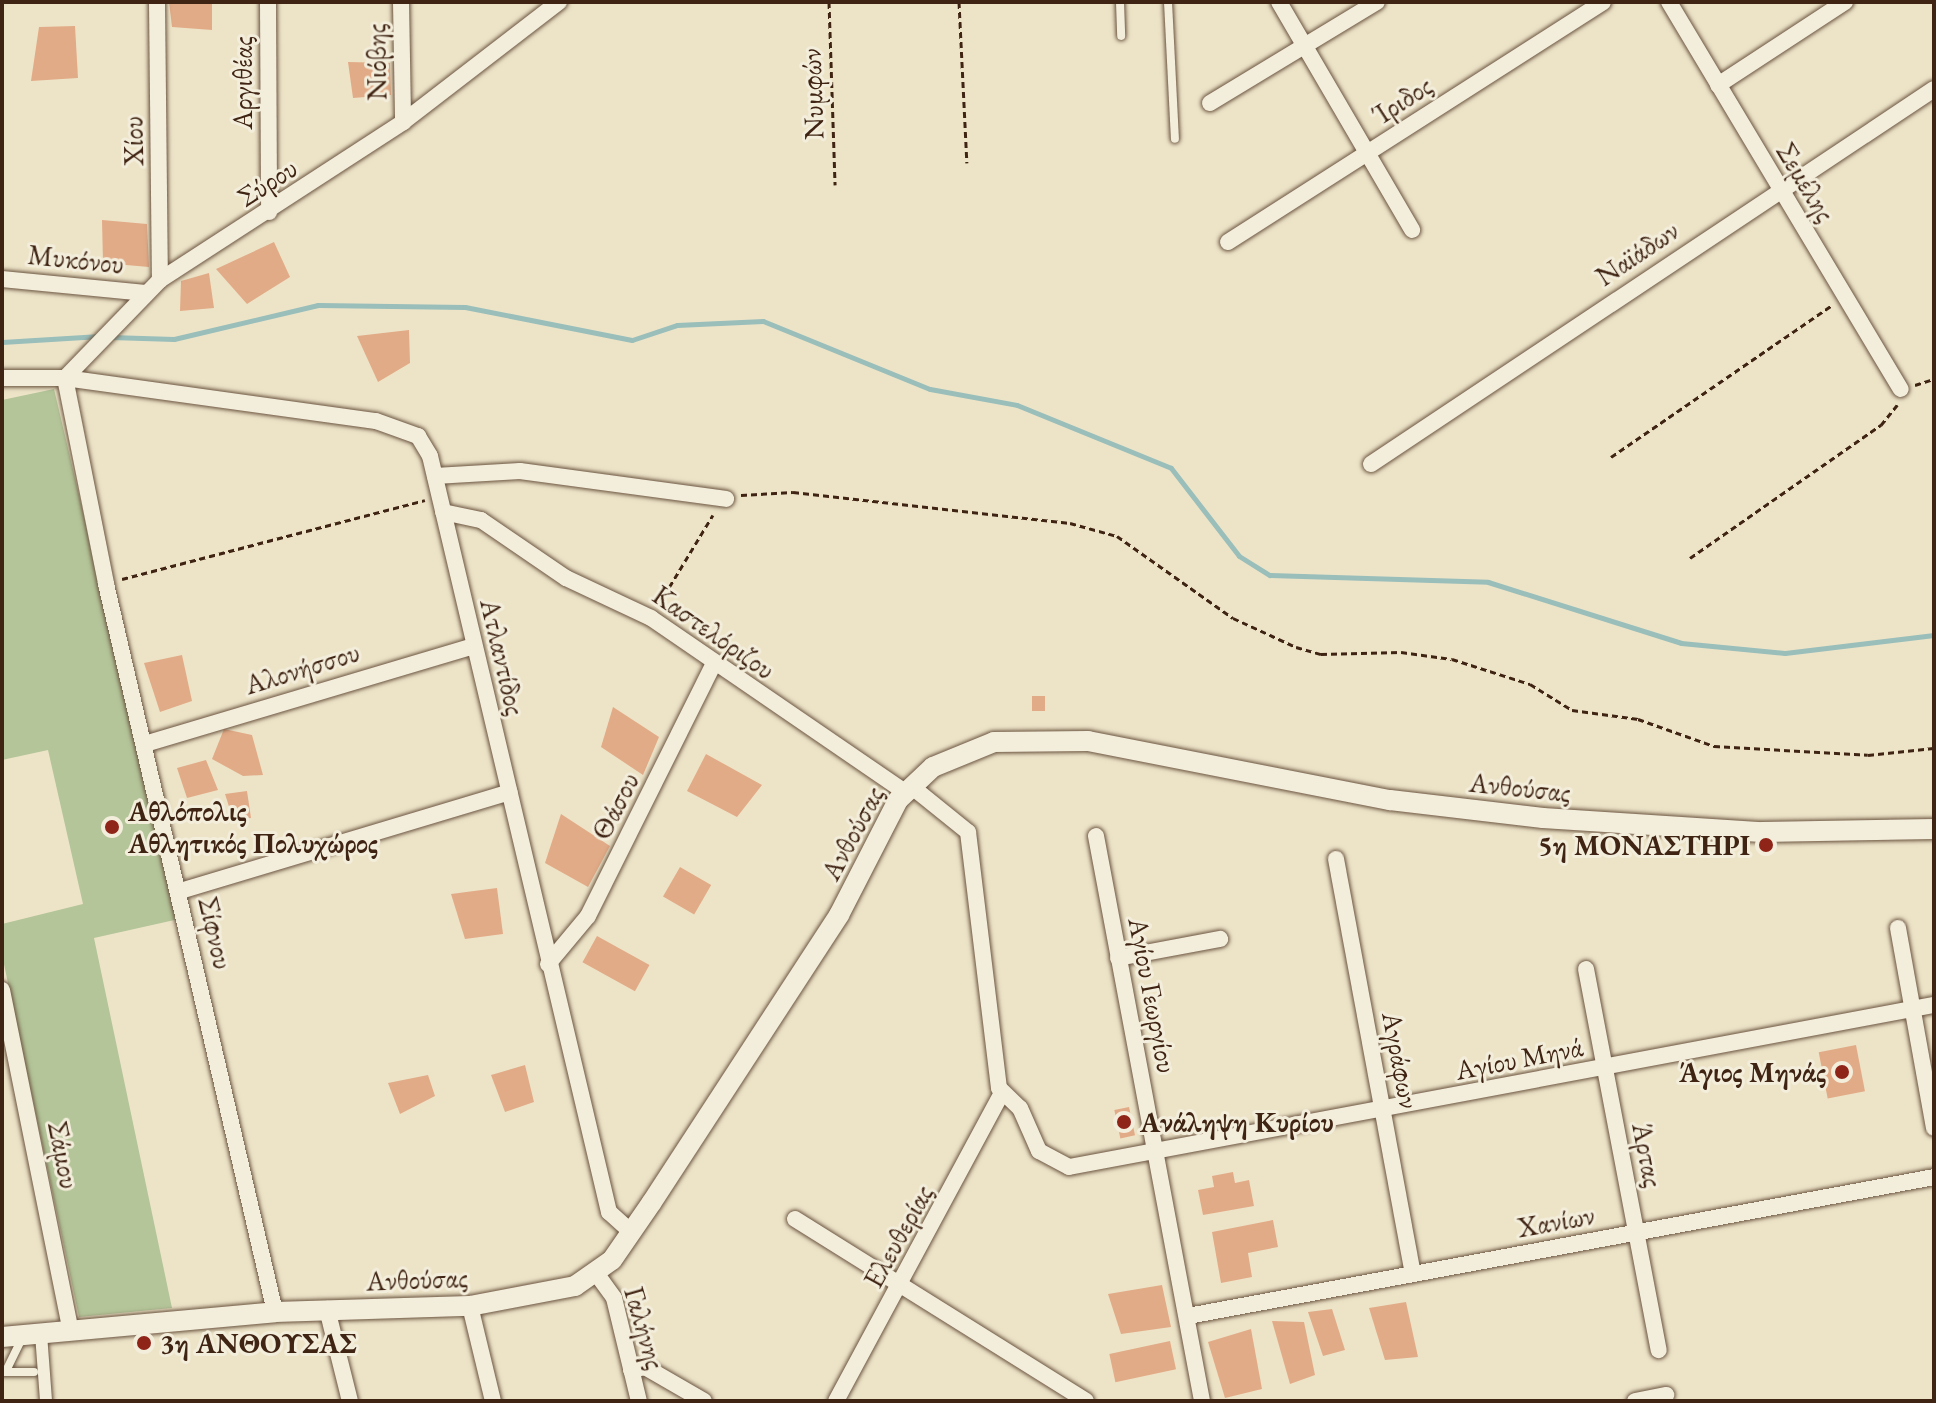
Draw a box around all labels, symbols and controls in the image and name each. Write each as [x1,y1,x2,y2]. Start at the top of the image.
street label: Νιόβης [359,23,393,101]
street label: Αργιθέας [225,36,259,130]
street label: Νυμφών [794,48,830,140]
street label: Ίριδος [1366,68,1438,132]
street label: Χίου [116,116,150,166]
street label: Σεμέλης [1769,136,1843,228]
street label: Σύρου [231,150,303,214]
street label: Ναϊάδων [1589,213,1685,293]
street label: Μυκόνου [26,237,126,281]
street label: Καστελόριζου [646,578,782,686]
street label: Ατλαντίδος [473,595,533,719]
street label: Αλονήσσου [241,635,363,701]
street label: Ανθούσας [1468,765,1572,809]
street label: Θάσου [584,767,646,845]
street label: Ανθούσας [813,780,891,886]
place label: Αθλόπολις Αθλητικός Πολυχώρος [128,794,378,860]
marker: Αθλόπολις Αθλητικός Πολυχώρος [103,818,121,836]
place label: 5η ΜΟΝΑΣΤΗΡΙ [1538,828,1750,862]
marker: 5η ΜΟΝΑΣΤΗΡΙ [1757,836,1775,854]
street label: Σίφνου [191,894,241,972]
street label: Αγίου Γεωργίου [1121,914,1185,1076]
street label: Αγράφων [1375,1009,1427,1111]
street label: Αγίου Μηνά [1452,1029,1586,1087]
place label: Άγιος Μηνάς [1679,1055,1826,1089]
marker: Άγιος Μηνάς [1833,1063,1851,1081]
place label: Ανάληψη Κυρίου [1140,1105,1334,1139]
marker: Ανάληψη Κυρίου [1115,1113,1133,1131]
street label: Σάμου [41,1118,87,1192]
street label: Άρτας [1625,1120,1671,1190]
street label: Ελευθερίας [856,1179,940,1293]
street label: Χανίων [1515,1198,1597,1244]
street label: Ανθούσας [366,1260,468,1298]
street label: Γαλήνης [617,1283,673,1373]
place label: 3η ΑΝΘΟΥΣΑΣ [160,1326,357,1360]
marker: 3η ΑΝΘΟΥΣΑΣ [135,1334,153,1352]

